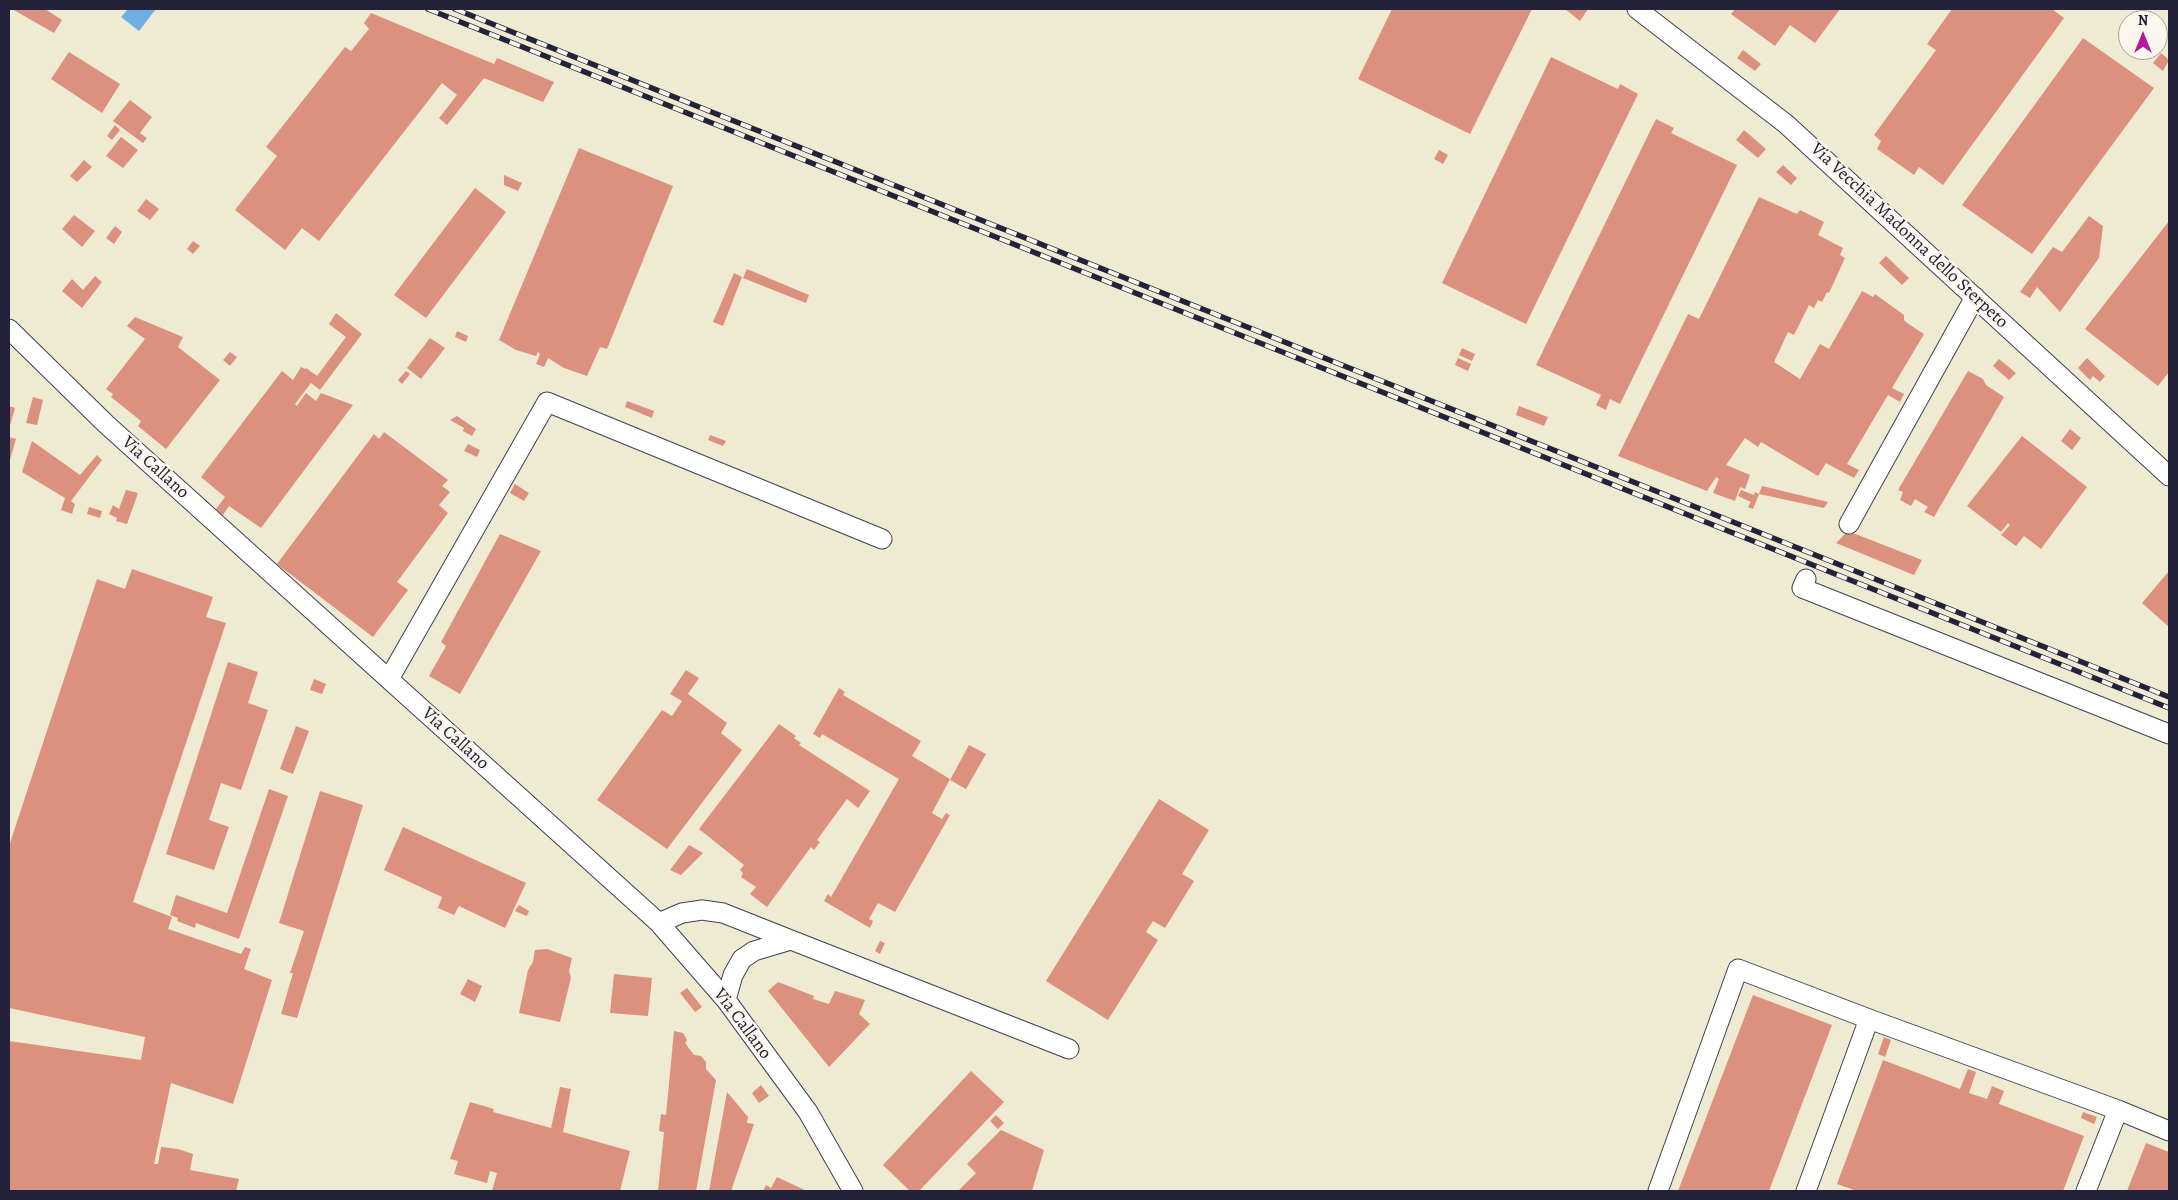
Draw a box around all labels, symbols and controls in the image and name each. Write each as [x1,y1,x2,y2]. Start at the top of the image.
north arrow [2118,10,2168,60]
text: N [2138,11,2148,30]
street label: Via Vecchia Madonna dello Sterpeto [1806,139,2012,333]
street label: Via Callano [117,432,193,504]
street label: Via Callano [417,703,493,775]
street label: Via Callano [708,984,776,1064]

